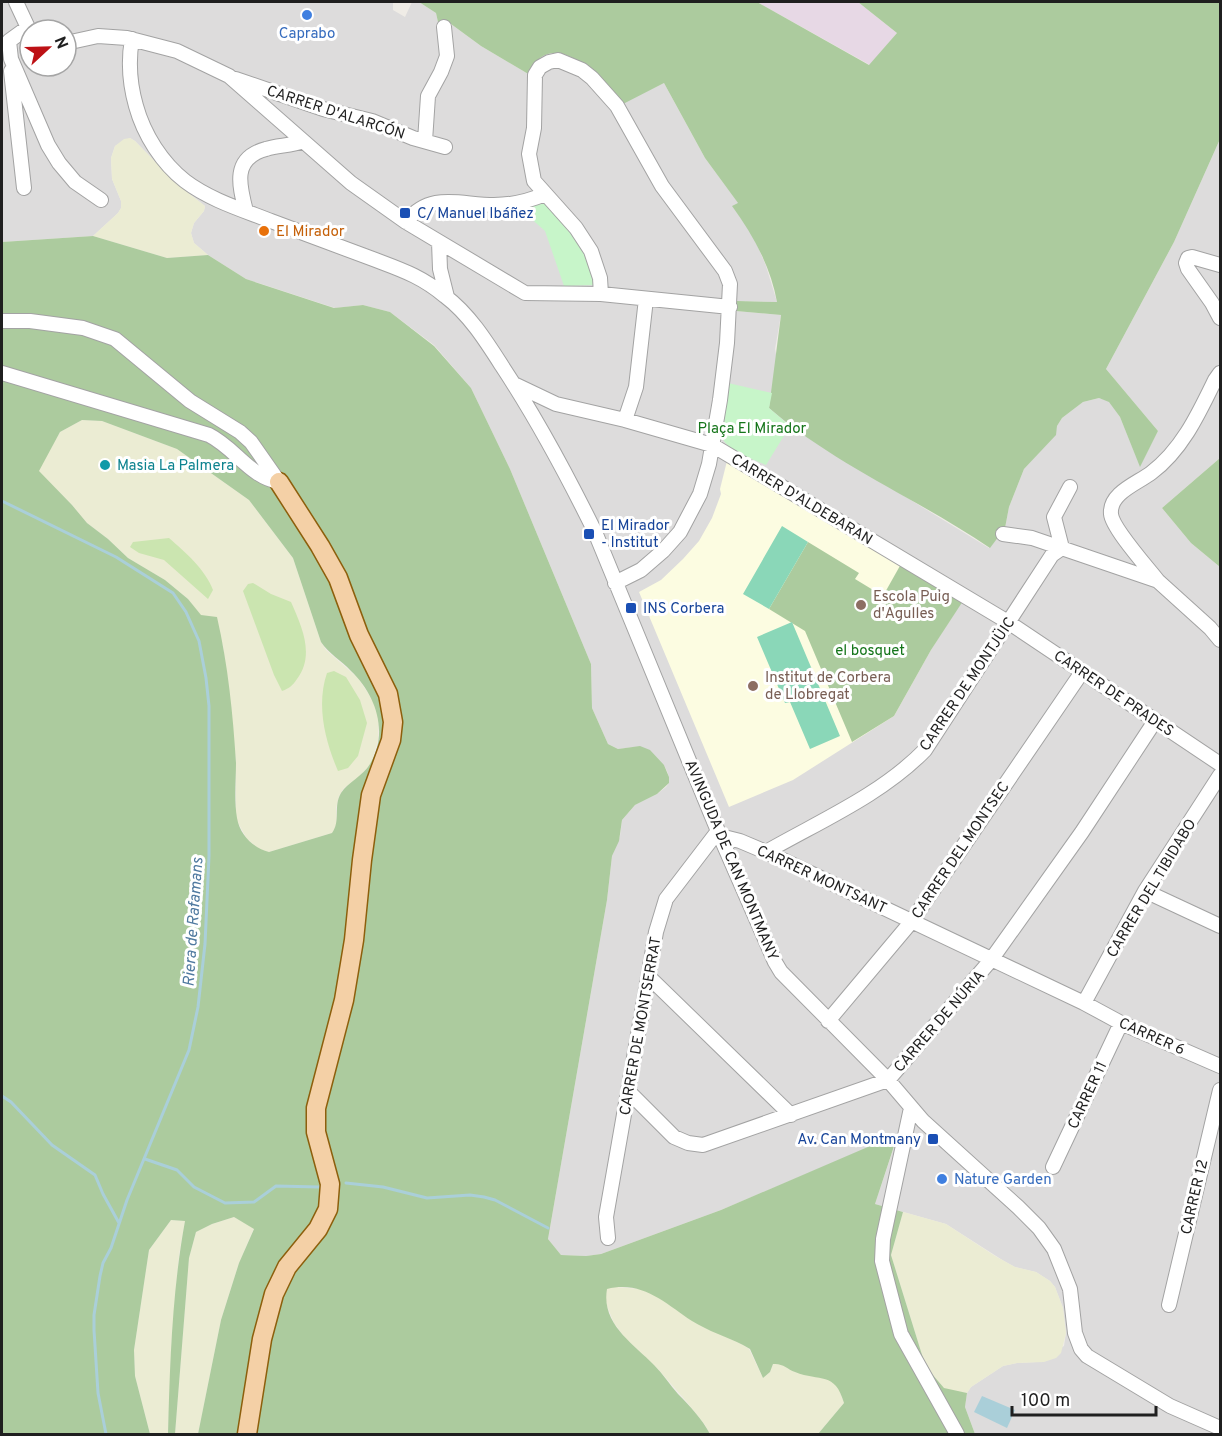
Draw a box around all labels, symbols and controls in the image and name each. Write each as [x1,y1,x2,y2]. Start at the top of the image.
marker: Caprabo [300,8,314,22]
north arrow [18,18,78,78]
place label: Caprabo [279,25,335,44]
text: N [49,34,71,52]
street label: CARRER D'ALARCÓN [264,80,408,145]
place label: C/ Manuel Ibáñez [417,205,534,224]
marker: C/ Manuel Ibáñez [398,206,412,220]
place label: El Mirador [276,223,345,242]
marker: El Mirador [257,224,271,238]
park label: Plaça El Mirador [698,420,807,439]
street label: CARRER D'ALDEBARAN [727,450,875,550]
place label: Masia La Palmera [117,457,234,476]
marker: Masia La Palmera [98,458,112,472]
place label: El Mirador - Institut [601,517,670,553]
marker: El Mirador - Institut [582,527,596,541]
place label: Escola Puig d'Agulles [873,588,950,624]
marker: Escola Puig d'Agulles [854,598,868,612]
place label: INS Corbera [643,600,724,619]
marker: INS Corbera [624,601,638,615]
street label: CARRER DE MONTJÜIC [915,614,1020,755]
park label: el bosquet [835,642,905,661]
street label: CARRER DE PRADES [1049,647,1177,742]
place label: Institut de Corbera de Llobregat [765,669,891,705]
marker: Institut de Corbera de Llobregat [746,679,760,693]
street label: AVINGUDA DE CAN MONTMANY [680,757,782,964]
street label: CARRER DEL MONTSEC [908,779,1014,923]
street label: CARRER DEL TIBIDABO [1103,816,1201,962]
street label: CARRER MONTSANT [753,842,889,919]
water label: Riera de Rafamans [179,856,209,987]
street label: CARRER DE MONTSERRAT [616,935,667,1117]
street label: CARRER DE NÚRIA [889,966,990,1077]
street label: CARRER 6 [1115,1014,1188,1060]
street label: CARRER 11 [1064,1059,1112,1133]
place label: Av. Can Montmany [797,1131,921,1150]
marker: Av. Can Montmany [926,1132,940,1146]
street label: CARRER 12 [1178,1158,1213,1237]
place label: Nature Garden [954,1171,1052,1190]
marker: Nature Garden [935,1172,949,1186]
scale bar [1012,1379,1156,1417]
text: 100 m [1021,1390,1070,1413]

